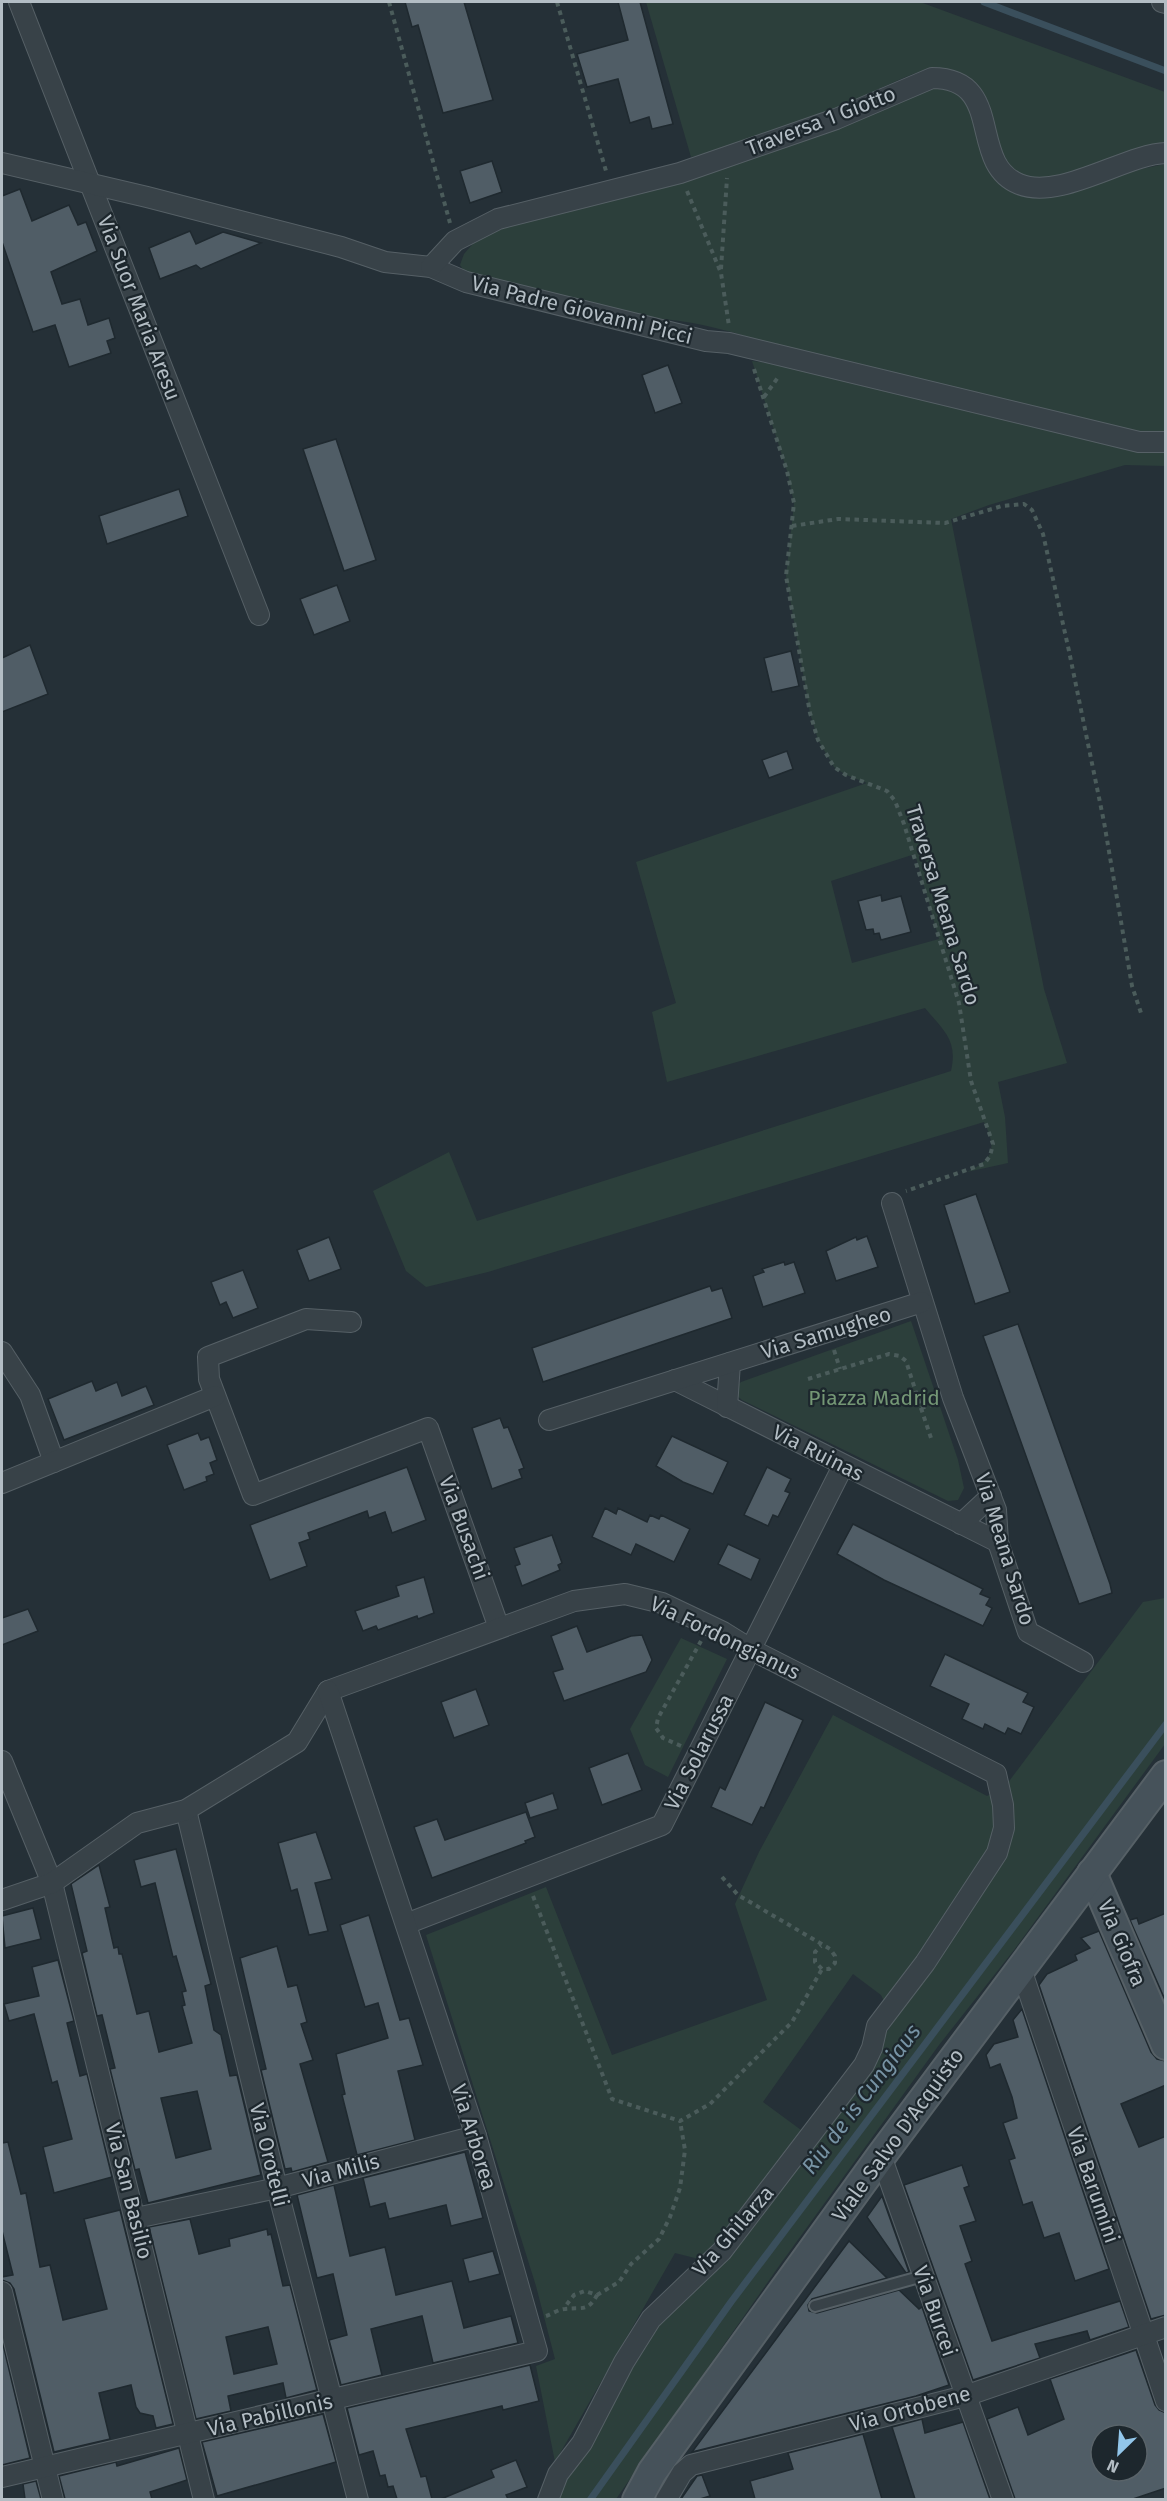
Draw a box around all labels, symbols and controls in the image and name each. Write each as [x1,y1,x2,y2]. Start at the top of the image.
street label: Traversa 1 Giotto [743,81,899,161]
street label: Via Suor Maria Aresu [92,212,186,404]
street label: Via Padre Giovanni Picci [469,270,695,350]
street label: Traversa Meana Sardo [900,802,986,1008]
street label: Via Samugheo [758,1301,894,1365]
park label: Piazza Madrid [808,1385,940,1411]
street label: Via Ruinas [768,1419,868,1487]
street label: Via Meana Sardo [969,1470,1041,1628]
street label: Via Busachi [433,1472,495,1584]
street label: Via Fordongianus [646,1590,804,1686]
street label: Via Solarussa [659,1690,739,1814]
street label: Via Giofra [1092,1896,1152,1990]
water label: Riu de is Cungiaus [796,2019,926,2179]
street label: Viale Salvo D'Acquisto [826,2043,970,2227]
street label: Via Arborea [446,2081,502,2193]
street label: Via Orotelli [244,2101,294,2209]
street label: Via San Basilio [100,2120,158,2262]
street label: Via Barumini [1061,2123,1125,2247]
street label: Via Milis [300,2148,383,2194]
street label: Via Ghilarza [687,2180,779,2282]
street label: Via Burcei [907,2262,963,2360]
street label: Via Ortobene [847,2380,973,2438]
street label: Via Pabillonis [205,2388,335,2442]
north arrow [1089,2423,1149,2483]
text: N [1104,2455,1122,2477]

